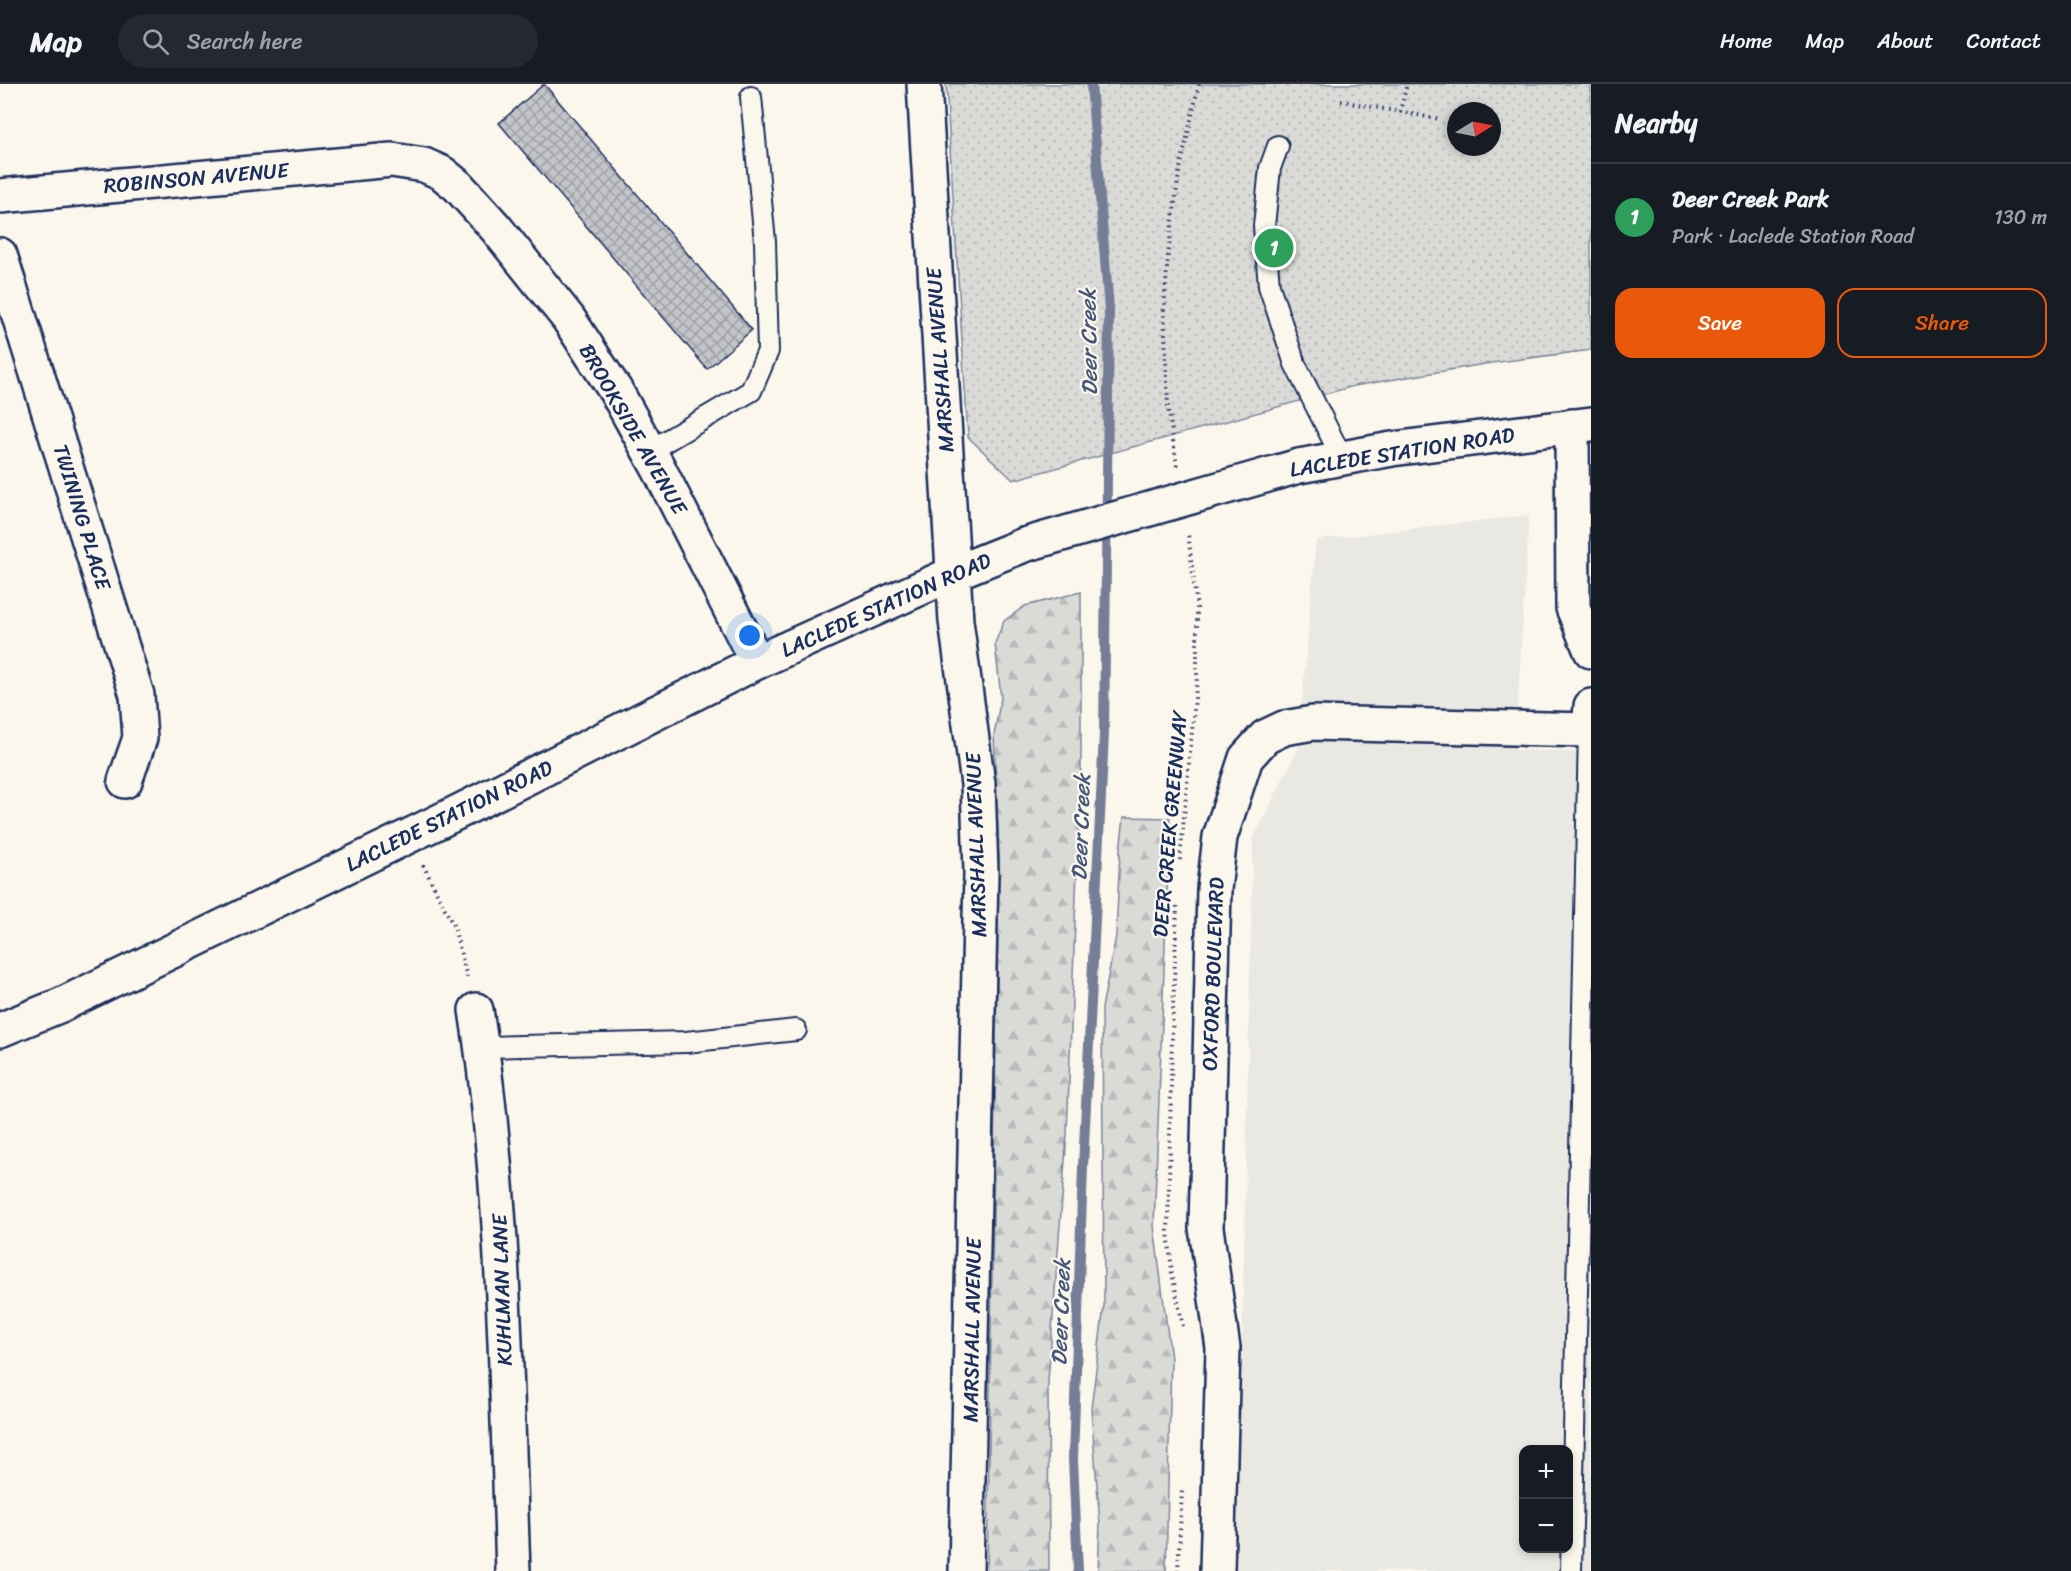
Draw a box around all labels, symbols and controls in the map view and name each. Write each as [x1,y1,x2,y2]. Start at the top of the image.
search box [118,14,538,68]
text: Map [30,17,82,66]
text: Search here [187,22,303,61]
text: Home [1720,22,1772,60]
text: Map [1805,22,1844,60]
text: About [1877,22,1934,60]
text: Contact [1967,22,2041,60]
icon: search [139,25,172,58]
text: Nearby [1615,100,1697,146]
north arrow [1447,102,1501,156]
street label: ROBINSON AVENUE [102,151,291,205]
text: Deer Creek Park [1672,180,1829,219]
text: 1 [1630,200,1639,235]
text: 130 m [1994,200,2047,235]
text: Park · Laclede Station Road [1672,219,1914,254]
pin: 1 [1254,226,1294,270]
street label: MARSHALL AVENUE [915,265,965,453]
water label: Deer Creek [1068,287,1109,396]
button: Save [1615,288,1825,358]
button: Share [1837,288,2047,358]
street label: BROOKSIDE AVENUE [568,336,698,523]
street label: LACLEDE STATION ROAD [1287,415,1517,489]
street label: TWINING PLACE [42,439,123,596]
street label: LACLEDE STATION ROAD [775,541,998,668]
your location [735,621,764,650]
street label: DEER CREEK GREENWAY [1141,708,1199,939]
street label: LACLEDE STATION ROAD [339,749,560,883]
street label: MARSHALL AVENUE [954,751,998,938]
water label: Deer Creek [1059,772,1102,881]
street label: OXFORD BOULEVARD [1191,876,1235,1071]
street label: KUHLMAN LANE [480,1212,524,1367]
street label: MARSHALL AVENUE [951,1236,993,1423]
water label: Deer Creek [1039,1257,1082,1366]
map controls [1519,1445,1573,1553]
button: + [1519,1445,1573,1499]
button: − [1519,1499,1573,1553]

